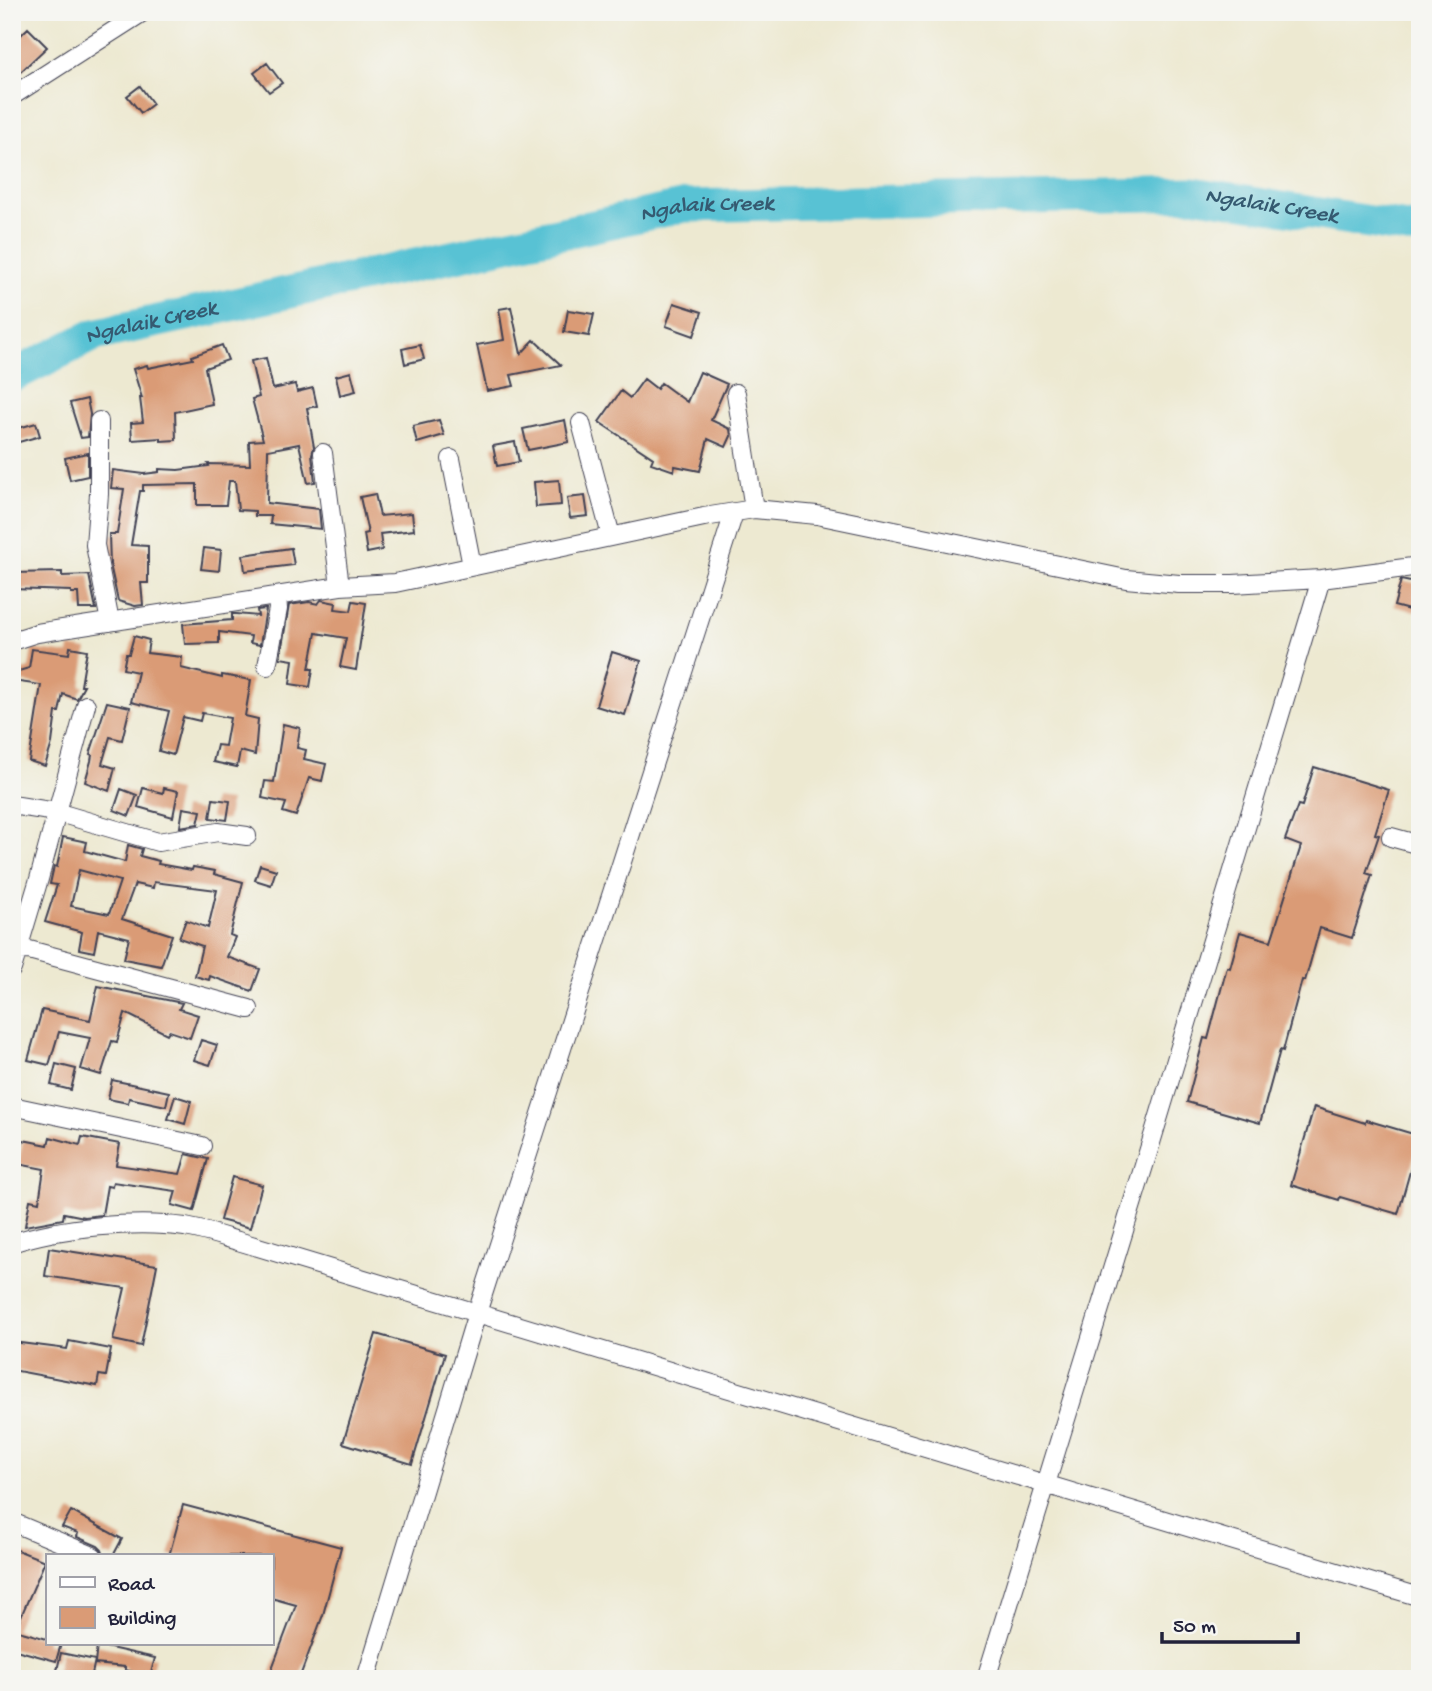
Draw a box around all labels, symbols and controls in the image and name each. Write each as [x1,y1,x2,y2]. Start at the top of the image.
water label: Ngalaik Creek [1203,183,1342,231]
water label: Ngalaik Creek [638,190,776,229]
water label: Ngalaik Creek [80,294,222,351]
legend [46,1554,273,1646]
text: Road [108,1574,156,1599]
scale bar [1162,1600,1299,1644]
text: Building [107,1608,177,1633]
text: 50 m [1173,1616,1216,1641]

